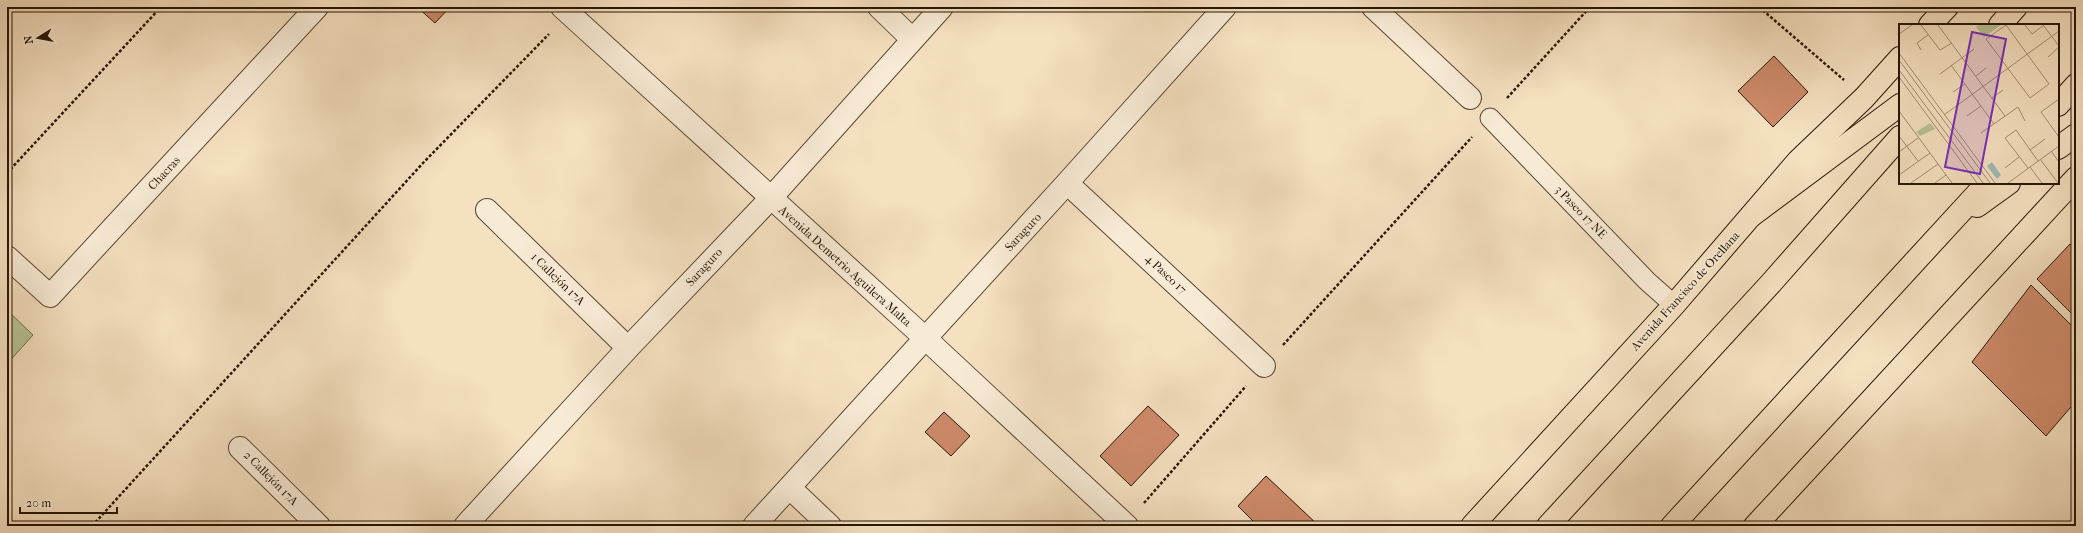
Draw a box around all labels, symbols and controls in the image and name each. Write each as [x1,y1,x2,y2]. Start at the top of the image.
north arrow [18,18,58,58]
inset map [1899,24,2059,184]
text: N [21,34,36,45]
street label: Chacras [145,153,183,193]
street label: 3 Paseo 17 NE [1552,183,1610,241]
street label: Avenida Demetrio Aguilera Malta [775,202,914,330]
street label: Saraguro [1002,210,1044,254]
street label: Avenida Francisco de Orellana [1627,228,1743,354]
street label: Saraguro [683,245,725,289]
street label: 1 Callejón 17A [528,250,588,308]
street label: 4 Paseo 17 [1142,251,1190,297]
street label: 2 Callejón 17A [241,448,301,508]
scale bar [20,489,117,515]
text: 20 m [26,496,51,510]

